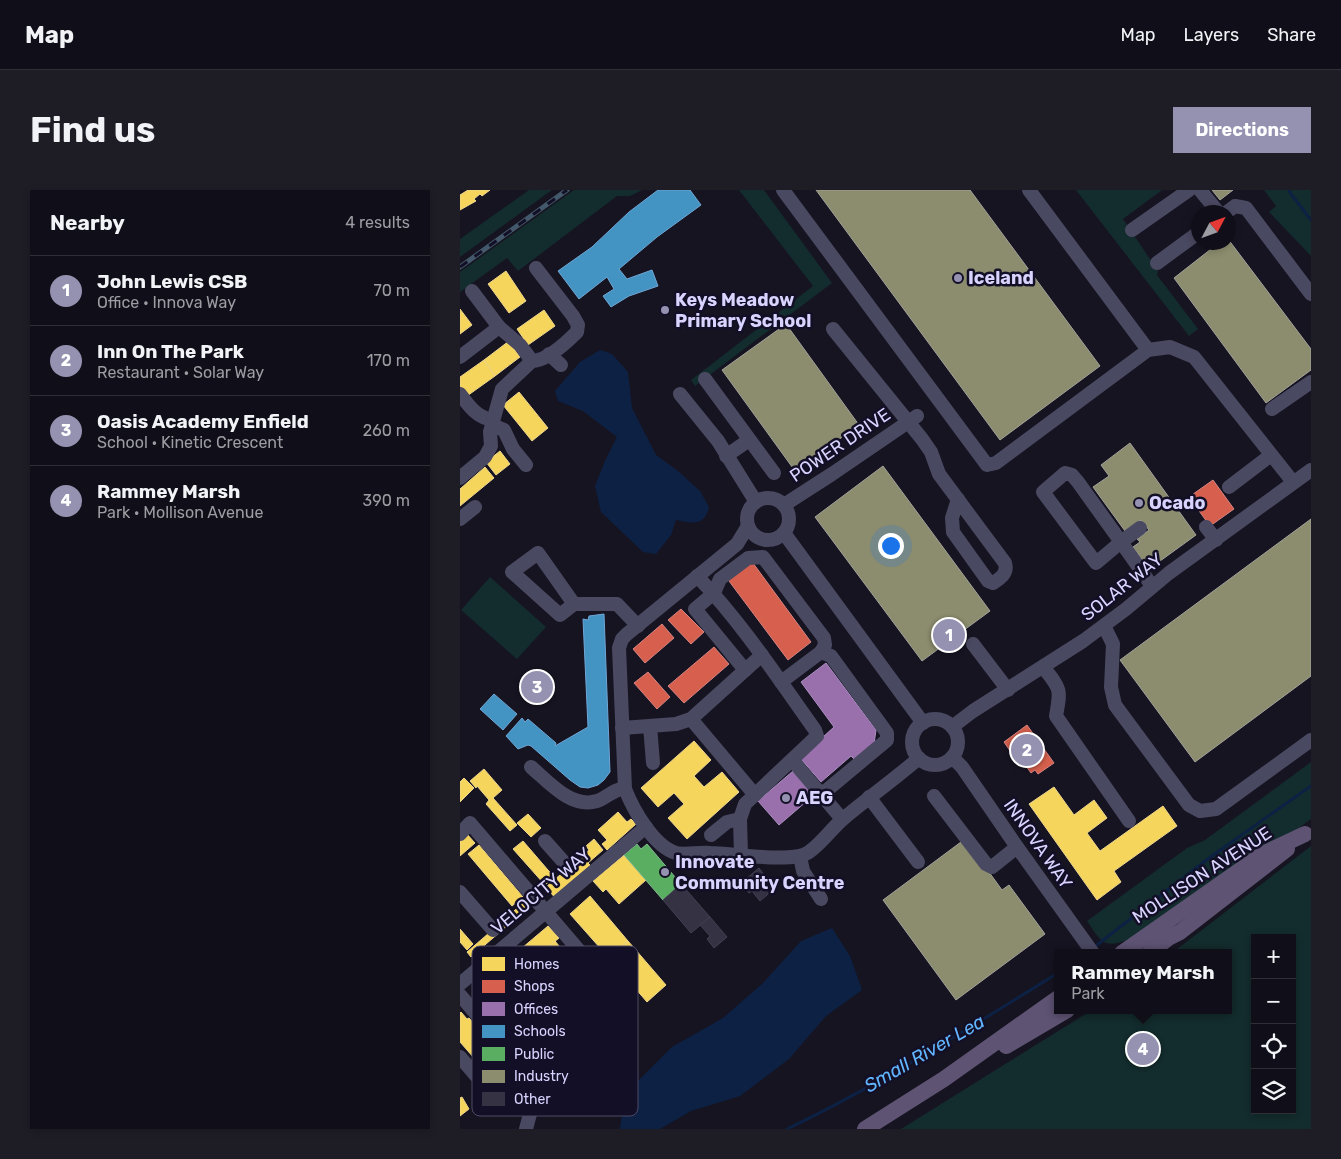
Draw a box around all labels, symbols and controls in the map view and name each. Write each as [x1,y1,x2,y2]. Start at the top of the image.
text: Map [25,21,74,49]
text: Map [1121,24,1156,46]
text: Layers [1184,24,1239,46]
text: Share [1267,24,1316,46]
button: Directions [1173,107,1311,153]
text: Find us [30,109,155,151]
north arrow [1191,205,1236,250]
text: Nearby [50,210,125,235]
text: 4 results [345,213,410,232]
place label: Iceland [968,267,1034,289]
text: John Lewis CSB [97,270,247,293]
marker: Iceland [952,272,964,284]
text: 1 [62,281,70,300]
text: 70 m [373,281,410,300]
place label: Keys Meadow Primary School [675,289,811,332]
text: Office · Innova Way [97,293,236,312]
marker: Keys Meadow Primary School [659,304,671,316]
text: Inn On The Park [97,340,244,363]
text: 2 [61,351,71,370]
text: 170 m [367,351,410,370]
text: Restaurant · Solar Way [97,363,264,382]
street label: POWER DRIVE [785,403,895,487]
text: Oasis Academy Enfield [97,410,309,433]
text: 3 [61,421,71,440]
text: 260 m [363,421,410,440]
text: School · Kinetic Crescent [97,433,283,452]
text: Rammey Marsh [97,480,240,503]
text: 4 [61,491,71,510]
text: 390 m [363,491,410,510]
place label: Ocado [1149,492,1205,514]
marker: Ocado [1133,497,1145,509]
text: Park · Mollison Avenue [97,503,263,522]
your location [878,533,904,559]
street label: SOLAR WAY [1077,548,1168,626]
pin: 1 [933,616,965,654]
pin: 3 [521,668,553,706]
pin: 2 [1011,731,1043,769]
place label: AEG [796,787,833,809]
marker: AEG [780,792,792,804]
street label: INNOVA WAY [999,795,1077,893]
street label: MOLLISON AVENUE [1128,822,1276,928]
street label: VELOCITY WAY [487,843,596,939]
place label: Innovate Community Centre [675,851,845,894]
marker: Innovate Community Centre [659,866,671,878]
map controls [1251,934,1296,1114]
button: + [1251,934,1296,979]
legend [472,946,638,1116]
popup [1054,949,1232,1014]
text: Homes [514,956,559,973]
text: Rammey Marsh [1071,961,1215,984]
text: Shops [514,978,555,995]
button: − [1251,979,1296,1024]
text: Park [1071,984,1105,1003]
text: Offices [514,1001,558,1018]
water label: Small River Lea [860,1010,989,1097]
text: Schools [514,1023,566,1040]
button: locate [1251,1024,1296,1069]
pin: 4 [1127,1030,1159,1068]
text: Public [514,1046,555,1063]
text: Industry [514,1068,569,1085]
button: layers [1251,1069,1296,1114]
text: Other [514,1091,551,1108]

